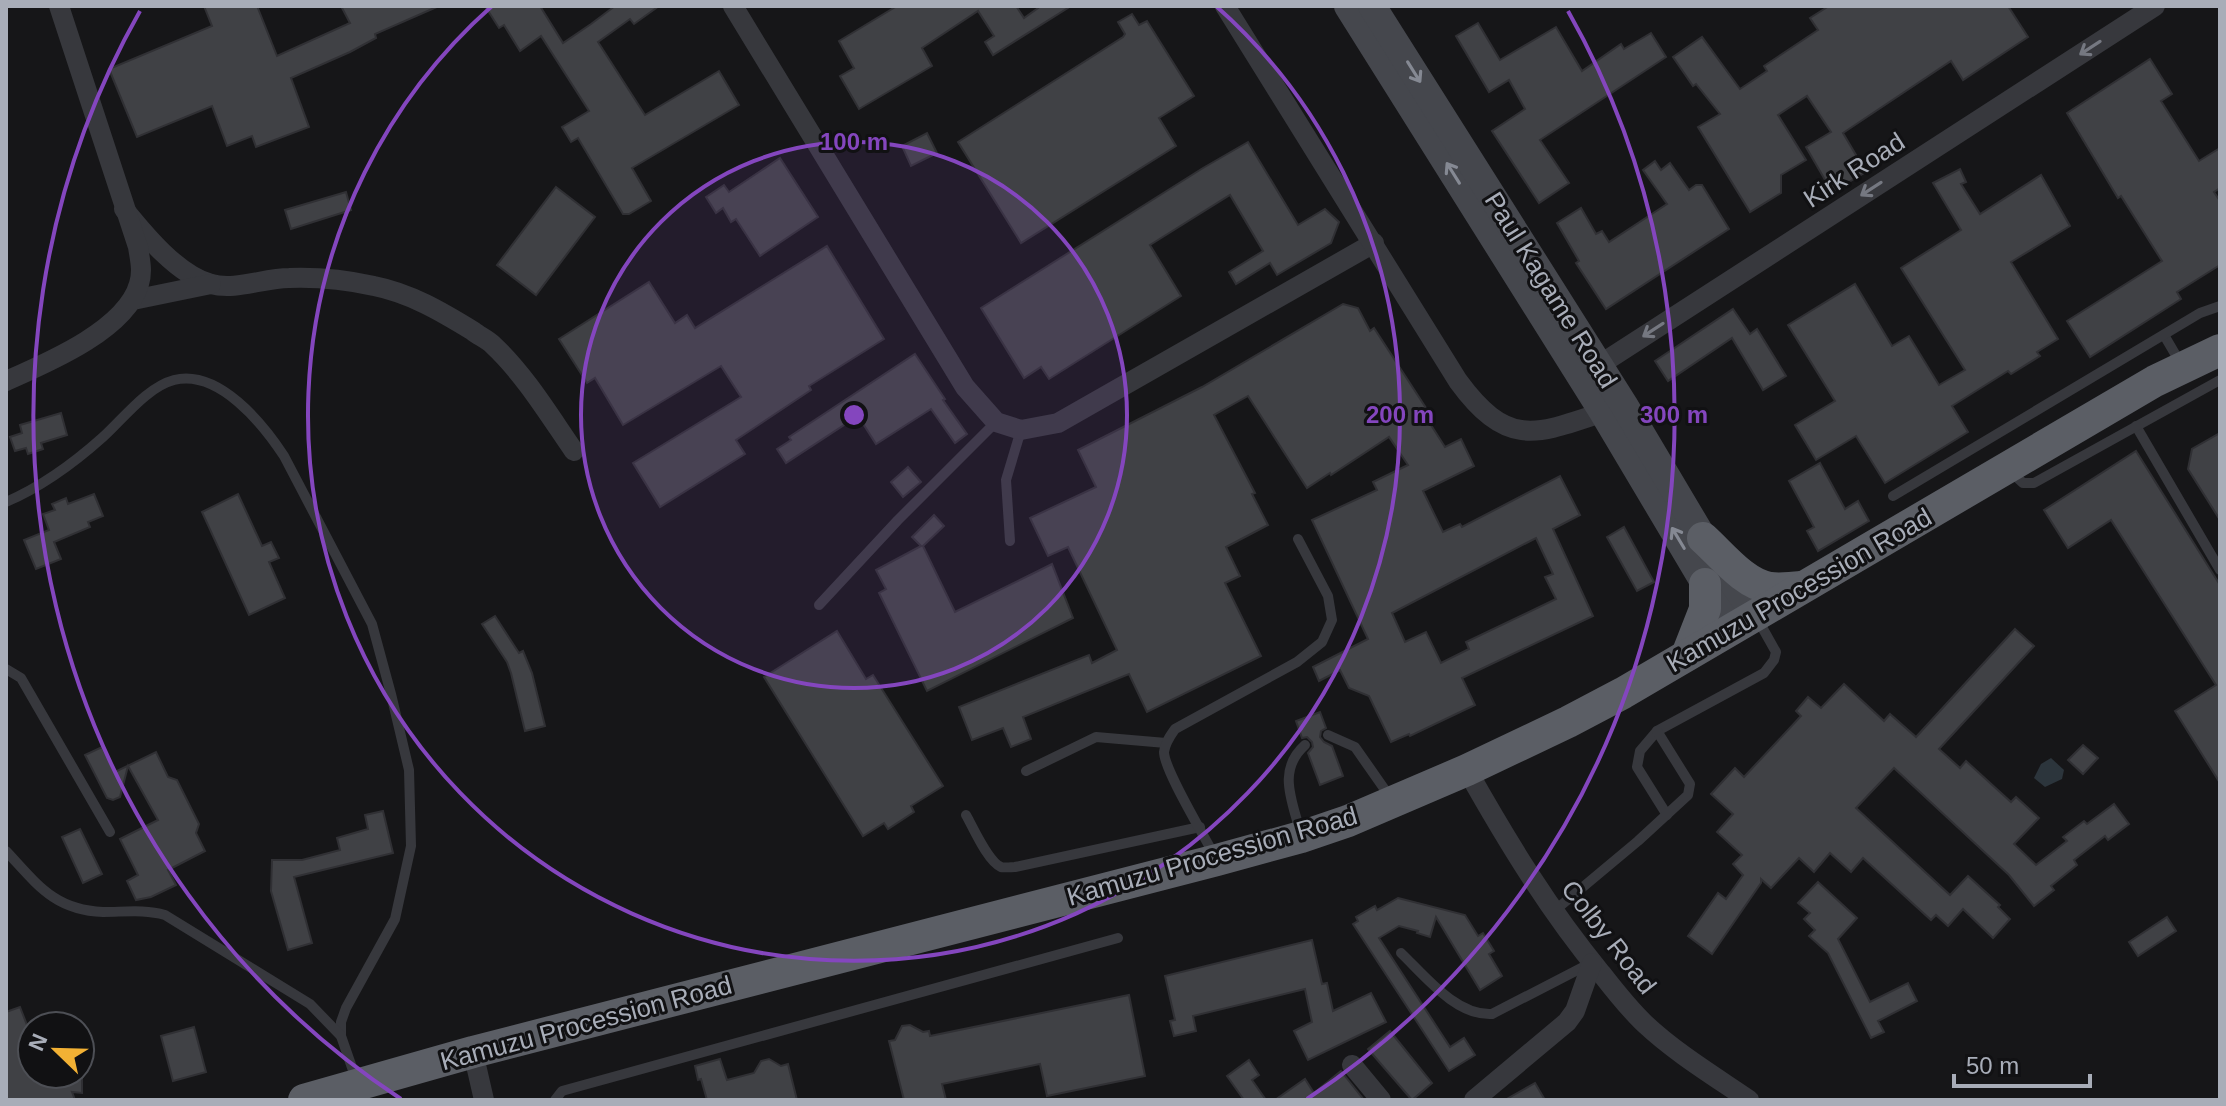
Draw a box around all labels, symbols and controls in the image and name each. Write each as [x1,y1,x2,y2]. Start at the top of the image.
one-way arrow [2079,41,2102,57]
one-way arrow [1406,60,1422,83]
street label: Kirk Road [1798,126,1910,214]
text: 100 m [820,128,888,155]
one-way arrow [1444,163,1461,185]
one-way arrow [1861,181,1883,198]
street label: Paul Kagame Road [1479,186,1623,394]
one-way arrow [1642,323,1665,339]
centre of rings [840,401,868,429]
text: 200 m [1366,401,1434,428]
text: 300 m [1640,401,1708,428]
street label: Kamuzu Procession Road [1661,502,1937,678]
one-way arrow [1670,527,1686,550]
street label: Kamuzu Procession Road [1063,800,1361,912]
street label: Colby Road [1555,874,1663,1000]
street label: Kamuzu Procession Road [437,970,735,1076]
north arrow [16,1010,96,1090]
text: N [23,1030,53,1055]
scale bar [1954,1038,2090,1088]
text: 50 m [1966,1052,2019,1079]

